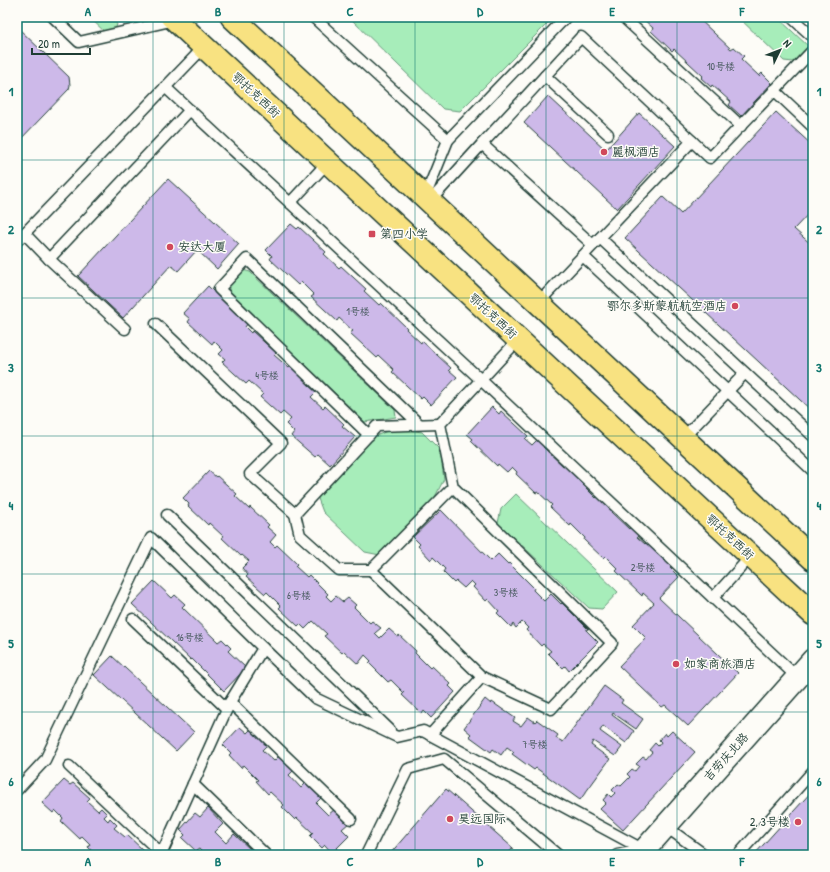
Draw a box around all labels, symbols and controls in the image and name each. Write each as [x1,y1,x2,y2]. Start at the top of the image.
text: A [85,2,92,20]
text: B [215,2,222,20]
text: C [346,2,354,20]
text: D [477,2,484,20]
text: E [609,2,615,20]
text: F [739,2,746,20]
scale bar [32,30,90,56]
north arrow [760,30,800,70]
text: 20 m [38,35,60,52]
text: N [780,36,795,50]
house number: 10号楼 [707,60,735,73]
street label: 鄂托克西街 [229,68,284,121]
text: 1 [9,82,14,100]
text: 1 [817,82,822,100]
place label: 麗枫酒店 [612,143,660,160]
marker: 麗枫酒店 [599,147,609,157]
text: 2 [8,220,15,238]
text: 2 [816,220,823,238]
place label: 第四小学 [380,225,428,242]
marker: 第四小学 [367,229,377,239]
place label: 安达大厦 [178,238,226,255]
marker: 安达大厦 [165,242,175,252]
street label: 鄂托克西街 [466,289,521,342]
place label: 鄂尔多斯蒙航航空酒店 [607,297,727,314]
marker: 鄂尔多斯蒙航航空酒店 [730,301,740,311]
house number: 1号楼 [346,305,370,318]
text: 3 [8,358,14,376]
text: 3 [816,358,822,376]
house number: 4号楼 [255,369,279,382]
text: 4 [9,496,14,514]
text: 4 [817,496,822,514]
street label: 鄂托克西街 [703,510,758,563]
house number: 2号楼 [631,561,655,574]
house number: 3号楼 [494,586,518,599]
house number: 6号楼 [287,589,311,602]
house number: 16号楼 [176,631,204,644]
text: 5 [8,634,14,652]
text: 5 [816,634,822,652]
place label: 如家商旅酒店 [684,655,756,672]
marker: 如家商旅酒店 [671,659,681,669]
street label: 吉劳庆北路 [699,729,752,785]
house number: 7号楼 [523,738,547,751]
text: 6 [8,772,14,790]
text: 6 [816,772,822,790]
place label: 昊远国际 [458,810,506,827]
place label: 2, 3号楼 [750,813,790,830]
marker: 昊远国际 [445,814,455,824]
marker: 2, 3号楼 [793,817,803,827]
text: A [85,852,92,870]
text: B [215,852,222,870]
text: C [346,852,354,870]
text: D [477,852,484,870]
text: E [609,852,615,870]
text: F [739,852,746,870]

